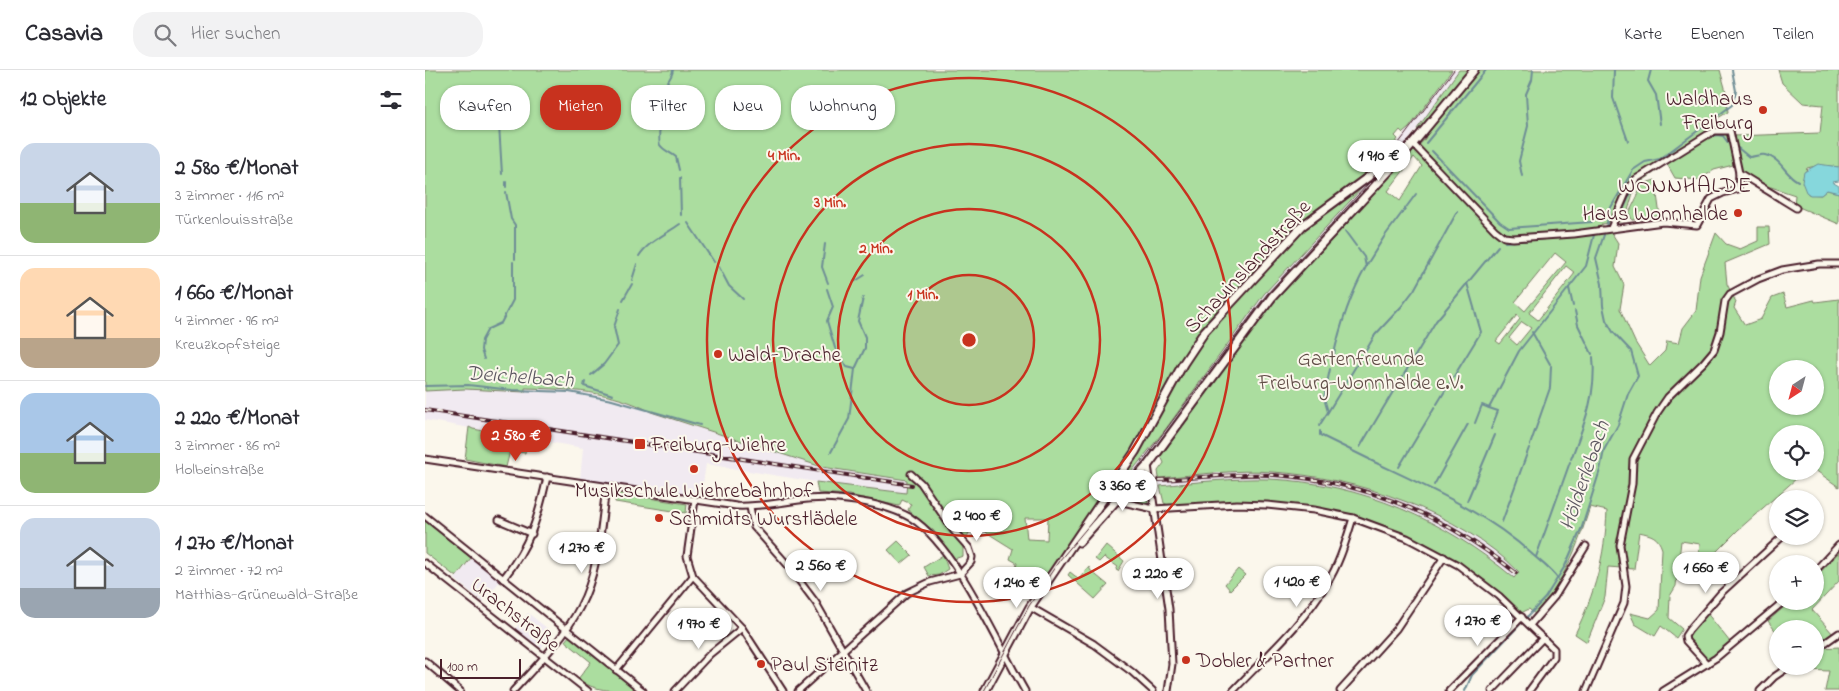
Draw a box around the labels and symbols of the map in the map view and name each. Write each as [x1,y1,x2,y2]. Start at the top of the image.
place label: Waldhaus Freiburg [1666,85,1753,141]
marker: Waldhaus Freiburg [1757,104,1769,116]
pin: 1 910 € [1333,140,1425,182]
text: 4 Min. [767,145,800,167]
district label: WONNHALDE [1618,171,1752,203]
text: 3 Min. [813,192,846,214]
street label: Schauinslandstraße [1178,193,1319,341]
place label: Haus Wonnhalde [1583,200,1729,230]
marker: Haus Wonnhalde [1732,207,1744,219]
text: 2 Min. [858,238,893,260]
text: 1 Min. [908,284,938,306]
centre of rings [960,331,978,349]
place label: Wald-Drache [728,341,841,371]
park label: Gartenfreunde Freiburg-Wonnhalde e.V. [1257,345,1464,401]
marker: Wald-Drache [712,348,724,360]
water label: Deichelbach [465,358,575,398]
north arrow [1769,360,1824,415]
water label: Hölderlebach [1552,417,1620,535]
pin: 2 580 € [470,420,562,462]
place label: Freiburg-Wiehre [650,431,786,463]
marker: Freiburg-Wiehre [633,437,647,451]
marker: Musikschule Wiehrebahnhof [688,463,700,475]
pin: 3 360 € [1077,470,1169,512]
place label: Musikschule Wiehrebahnhof [575,477,813,507]
pin: 2 400 € [931,500,1023,542]
place label: Schmidts Wurstlädele [669,505,858,535]
marker: Schmidts Wurstlädele [653,512,665,524]
pin: 1 270 € [536,532,628,574]
pin: 2 560 € [775,550,867,592]
pin: 1 660 € [1660,552,1752,594]
pin: 2 220 € [1112,558,1204,600]
pin: 1 240 € [971,566,1063,609]
pin: 1 420 € [1251,566,1343,608]
street label: Urachstraße [464,571,566,661]
pin: 1 270 € [1432,604,1524,647]
pin: 1 970 € [653,608,745,650]
place label: Dobler & Partner [1195,647,1334,677]
place label: Paul Steinitz [771,651,878,681]
marker: Dobler & Partner [1180,654,1192,666]
scale bar [440,656,521,679]
marker: Paul Steinitz [755,658,767,670]

